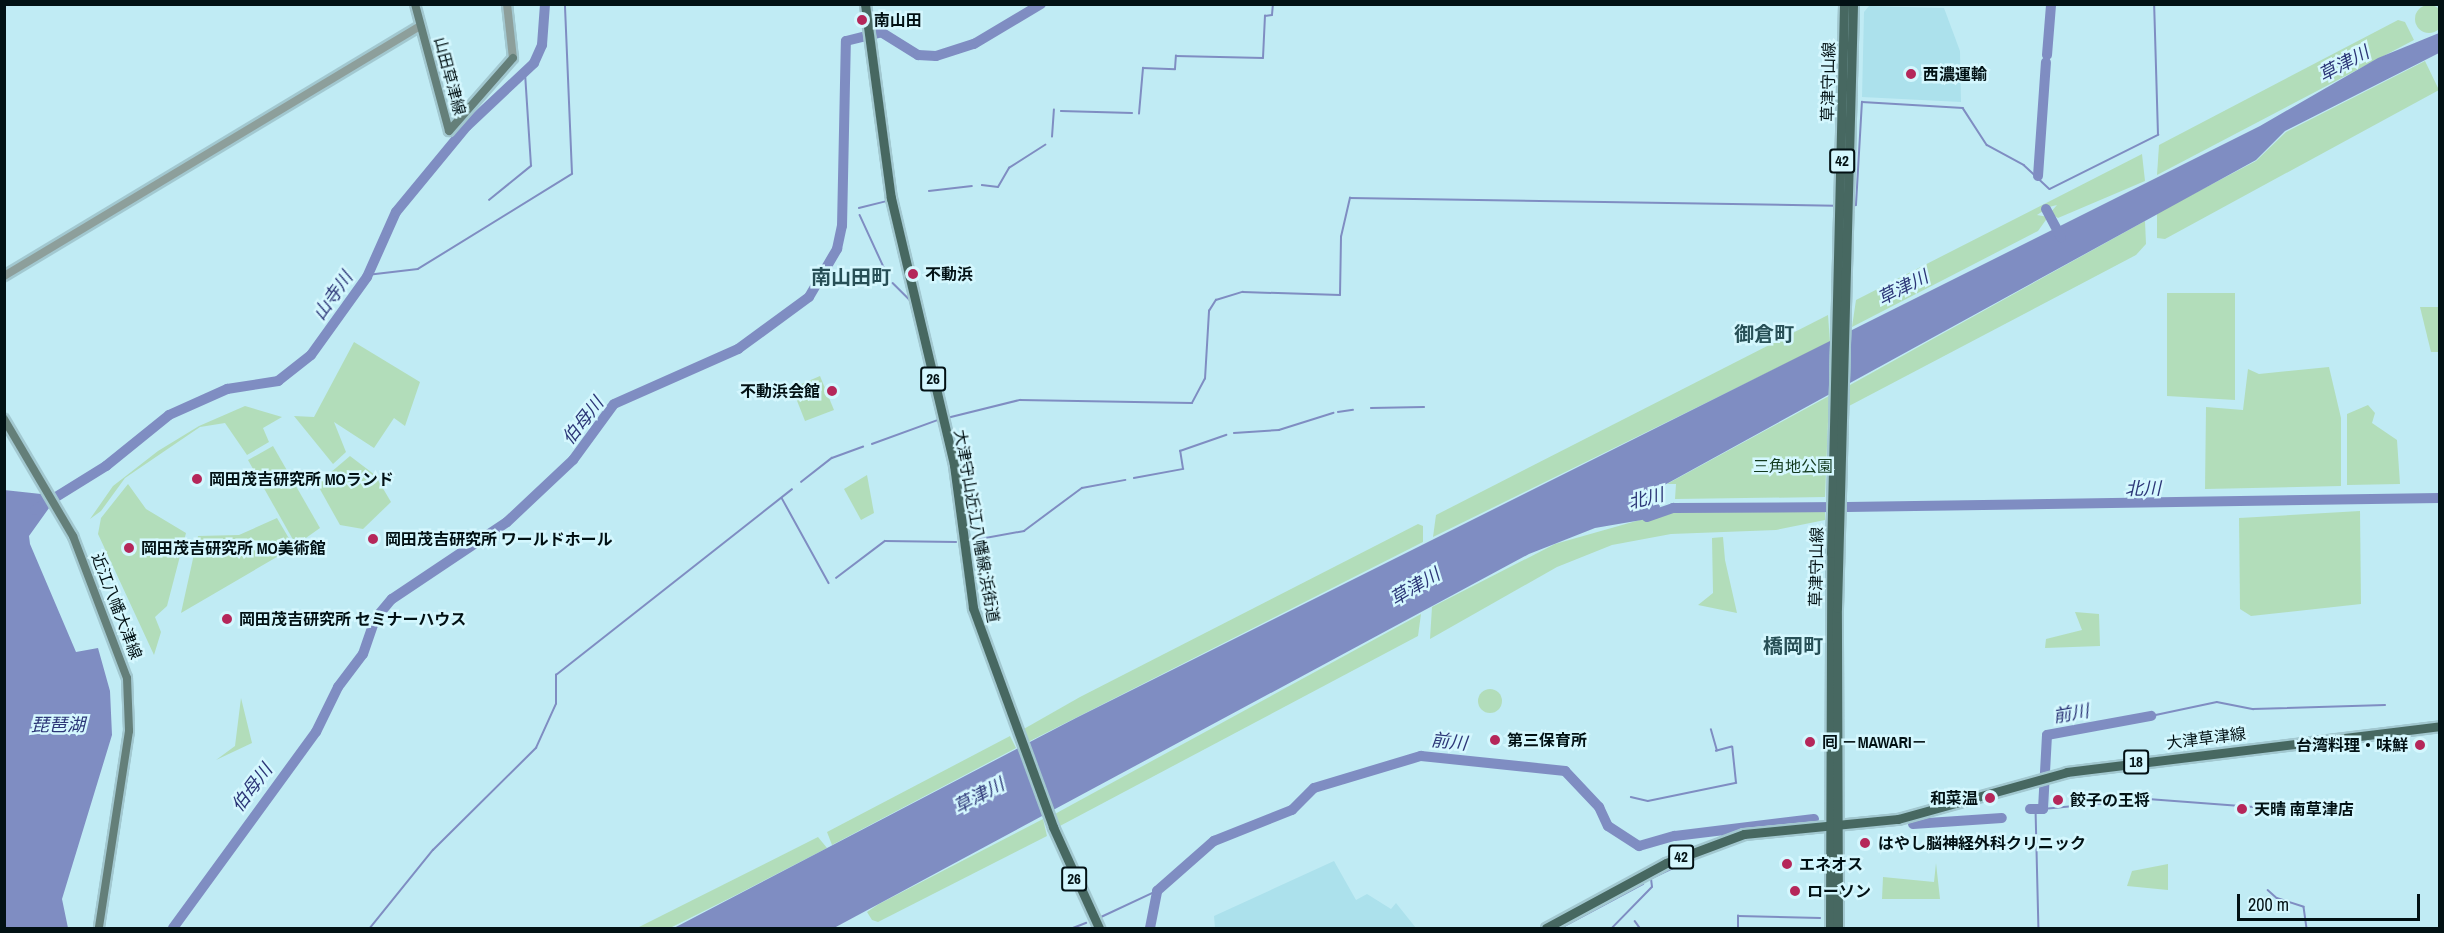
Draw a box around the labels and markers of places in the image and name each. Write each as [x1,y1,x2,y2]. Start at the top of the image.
place label: 南山田 [874,10,922,30]
marker: 南山田 [855,13,869,27]
place label: 西濃運輸 [1923,64,1987,84]
marker: 西濃運輸 [1904,67,1918,81]
place label: 不動浜 [925,264,973,284]
marker: 不動浜 [906,267,920,281]
place label: 不動浜会館 [740,381,820,401]
marker: 不動浜会館 [825,384,839,398]
place label: 岡田茂吉研究所 MOランド [209,469,394,489]
marker: 岡田茂吉研究所 MOランド [190,472,204,486]
place label: 岡田茂吉研究所 ワールドホール [385,529,613,549]
marker: 岡田茂吉研究所 ワールドホール [366,532,380,546]
place label: 岡田茂吉研究所 MO美術館 [141,538,326,558]
marker: 岡田茂吉研究所 MO美術館 [122,541,136,555]
place label: 岡田茂吉研究所 セミナーハウス [239,609,467,629]
marker: 岡田茂吉研究所 セミナーハウス [220,612,234,626]
place label: 第三保育所 [1507,730,1587,750]
place label: 囘 －MAWARI－ [1822,732,1928,752]
marker: 第三保育所 [1488,733,1502,747]
marker: 囘 －MAWARI－ [1803,735,1817,749]
place label: 台湾料理・味鮮 [2296,735,2408,755]
marker: 台湾料理・味鮮 [2413,738,2427,752]
place label: 和菜温 [1930,788,1978,808]
place label: 餃子の王将 [2070,790,2150,810]
marker: 和菜温 [1983,791,1997,805]
marker: 餃子の王将 [2051,793,2065,807]
place label: 天晴 南草津店 [2254,799,2354,819]
marker: 天晴 南草津店 [2235,802,2249,816]
place label: はやし脳神経外科クリニック [1878,833,2086,853]
marker: はやし脳神経外科クリニック [1856,834,1874,852]
place label: エネオス [1799,854,1863,874]
marker: エネオス [1780,857,1794,871]
place label: ローソン [1807,881,1871,901]
marker: ローソン [1788,884,1802,898]

